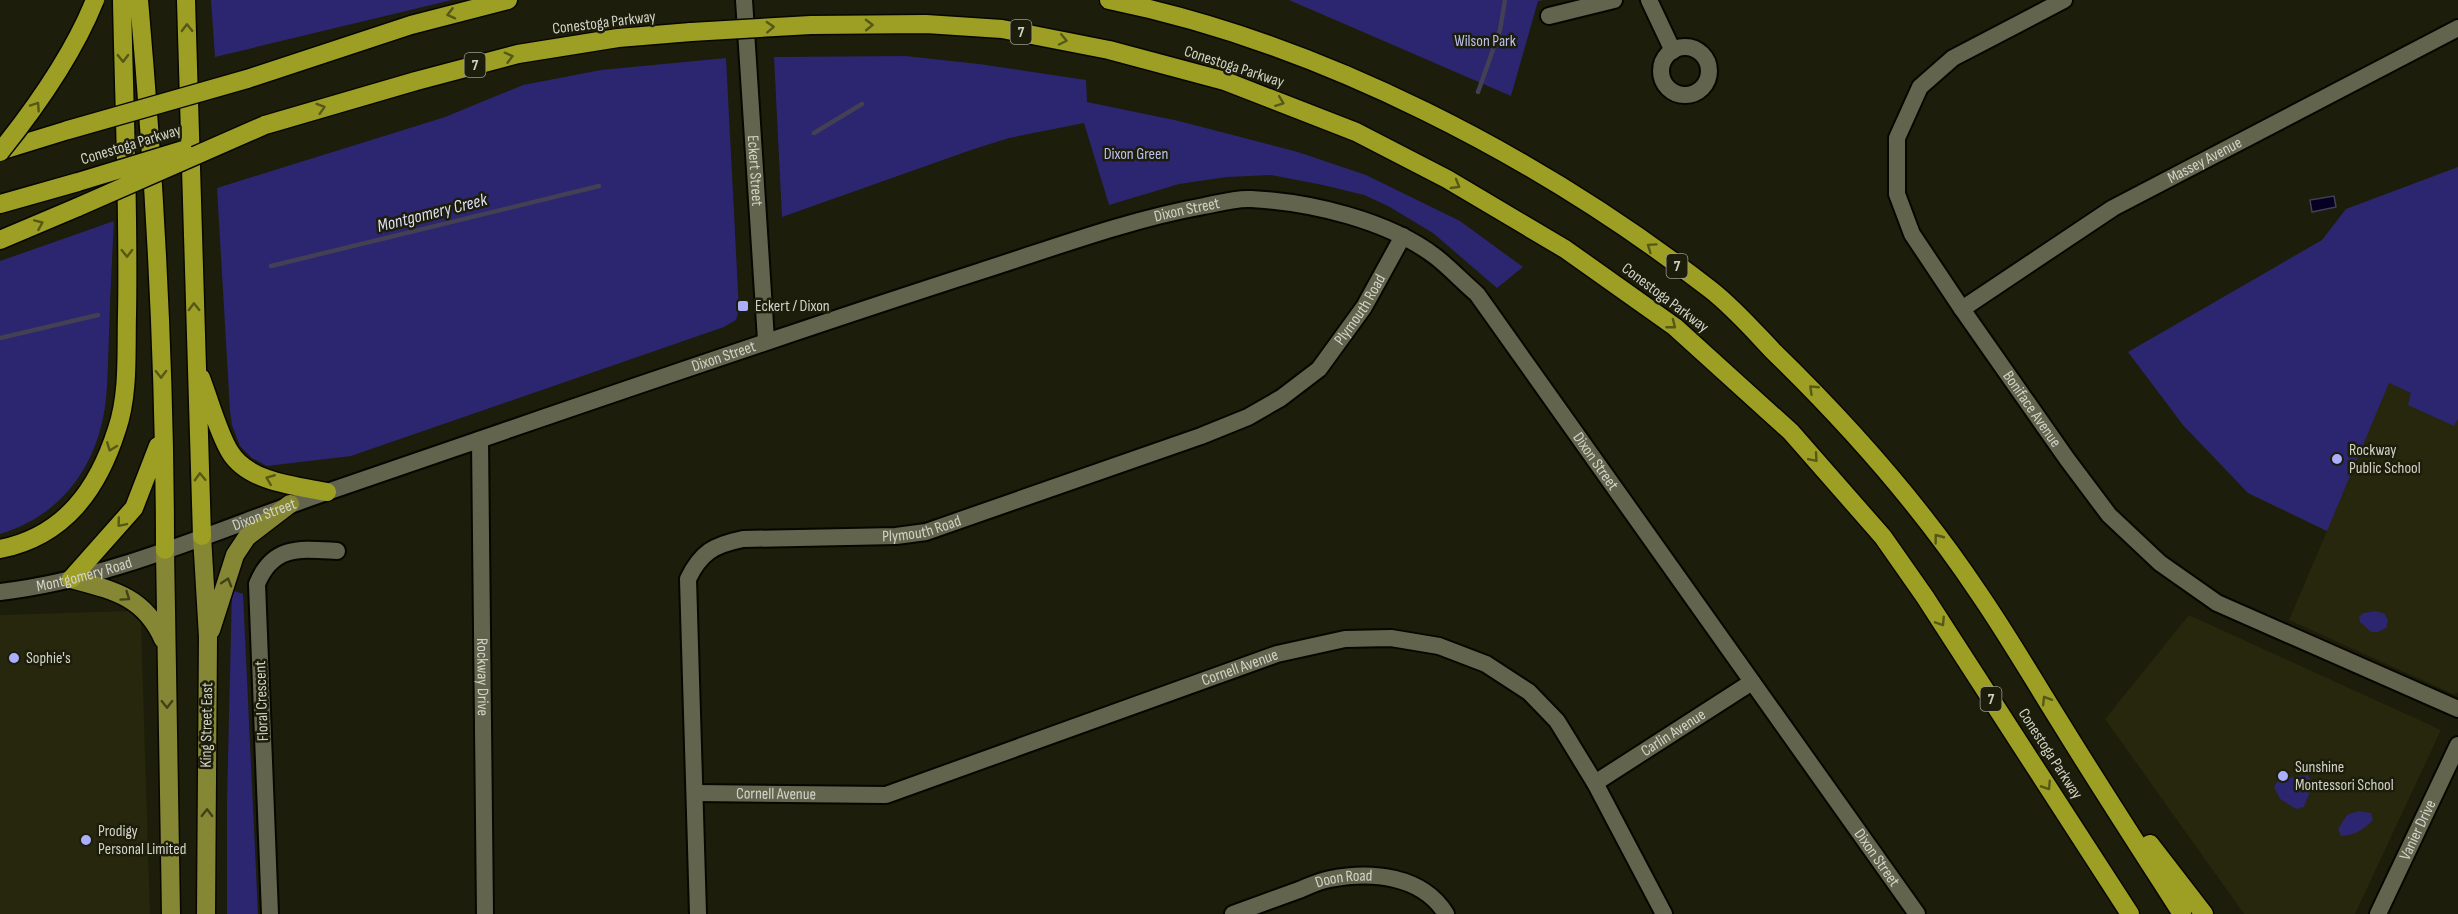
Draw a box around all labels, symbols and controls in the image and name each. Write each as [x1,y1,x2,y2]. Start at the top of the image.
one-way arrow [446,7,456,20]
street label: Conestoga Parkway [551,7,657,39]
one-way arrow [865,19,874,31]
road number: 7 [1010,20,1032,44]
one-way arrow [766,21,775,34]
one-way arrow [181,23,194,32]
park label: Wilson Park [1454,32,1516,51]
one-way arrow [1058,33,1068,46]
street label: Conestoga Parkway [1182,42,1286,92]
one-way arrow [504,51,514,64]
road number: 7 [464,53,486,77]
one-way arrow [117,54,129,63]
one-way arrow [1274,95,1285,107]
one-way arrow [29,102,40,113]
one-way arrow [315,103,326,115]
street label: Conestoga Parkway [79,121,183,169]
street label: Massey Avenue [2164,133,2245,187]
street label: Eckert Street [743,134,767,207]
park label: Dixon Green [1104,145,1168,164]
one-way arrow [1450,177,1460,189]
water label: Montgomery Creek [375,189,490,237]
street label: Dixon Street [1152,193,1221,226]
one-way arrow [32,219,43,231]
one-way arrow [1646,243,1657,254]
one-way arrow [121,249,133,258]
road number: 7 [1666,254,1688,278]
street label: Conestoga Parkway [1618,259,1712,337]
street label: Plymouth Road [1330,271,1390,349]
place label: Eckert / Dixon [755,297,830,316]
marker: Eckert / Dixon [736,299,750,313]
one-way arrow [188,302,201,311]
one-way arrow [1665,318,1676,329]
street label: Dixon Street [689,337,758,376]
street label: Boniface Avenue [1999,367,2065,451]
one-way arrow [154,370,167,379]
one-way arrow [1809,386,1820,397]
street label: Dixon Street [1569,429,1623,494]
one-way arrow [105,441,118,451]
place label: Rockway Public School [2349,441,2421,478]
one-way arrow [1807,451,1818,462]
marker: Rockway Public School [2330,452,2344,466]
one-way arrow [194,473,207,482]
one-way arrow [265,474,276,486]
street label: Dixon Street [230,494,299,535]
street label: Plymouth Road [882,511,963,546]
one-way arrow [117,516,128,527]
one-way arrow [1935,534,1946,545]
street label: Montgomery Road [35,553,134,596]
one-way arrow [220,577,232,588]
one-way arrow [119,590,130,601]
one-way arrow [1934,616,1946,626]
street label: Rockway Drive [473,638,492,716]
street label: Cornell Avenue [1199,645,1280,690]
place label: Sophie's [26,649,71,668]
marker: Sophie's [7,651,21,665]
street label: Floral Crescent [251,660,273,742]
street label: King Street East [197,682,217,768]
road number: 7 [1980,687,2002,711]
one-way arrow [2043,696,2054,707]
one-way arrow [161,700,174,709]
street label: Carlin Avenue [1637,705,1709,760]
street label: Conestoga Parkway [2014,705,2086,803]
place label: Sunshine Montessori School [2295,758,2394,795]
marker: Sunshine Montessori School [2276,769,2290,783]
one-way arrow [2040,780,2052,790]
street label: Cornell Avenue [736,784,816,804]
street label: Vanier Drive [2395,797,2440,863]
one-way arrow [201,808,213,817]
place label: Prodigy Personal Limited [98,822,186,859]
street label: Dixon Street [1850,825,1904,890]
marker: Prodigy Personal Limited [79,833,93,847]
street label: Doon Road [1313,866,1373,892]

